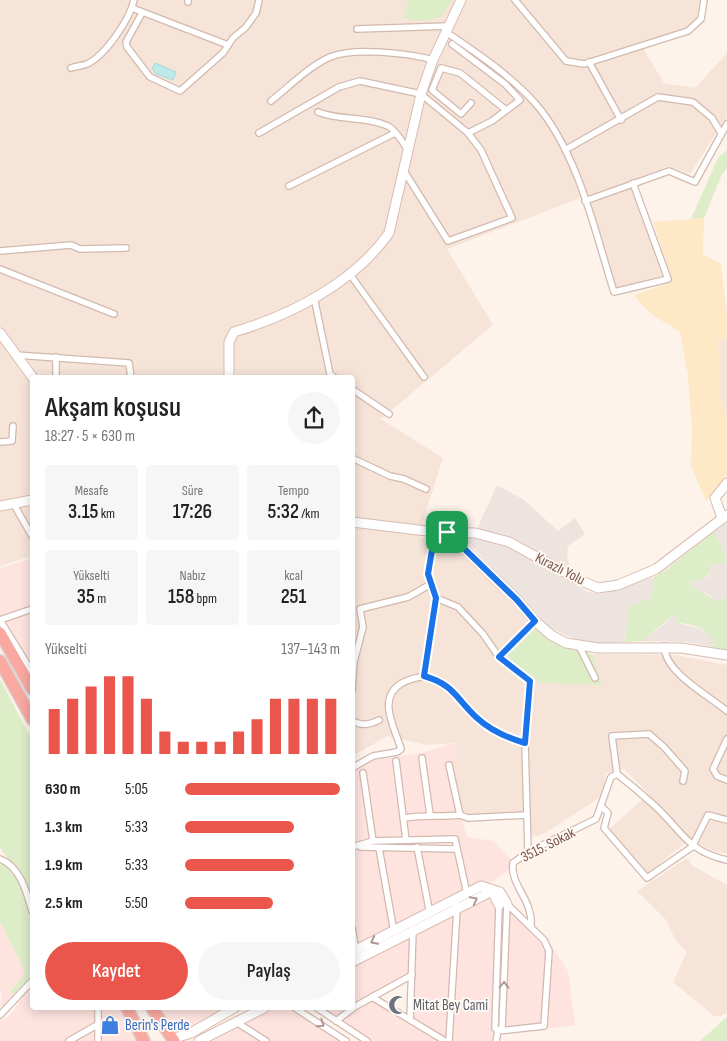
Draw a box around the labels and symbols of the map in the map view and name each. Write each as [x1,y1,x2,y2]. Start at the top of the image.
pin [426,511,468,553]
street label: Kırazlı Yolu [532,548,588,590]
street label: 3515. Sokak [518,823,579,867]
one-way arrow [469,896,478,906]
one-way arrow [370,935,379,945]
one-way arrow [498,980,509,988]
mosque icon: Mitat Bey Cami [387,994,409,1016]
place label: Mitat Bey Cami [413,996,488,1015]
shop icon: Berin's Perde [99,1014,121,1036]
place label: Berin's Perde [125,1016,190,1035]
one-way arrow [315,1018,324,1028]

